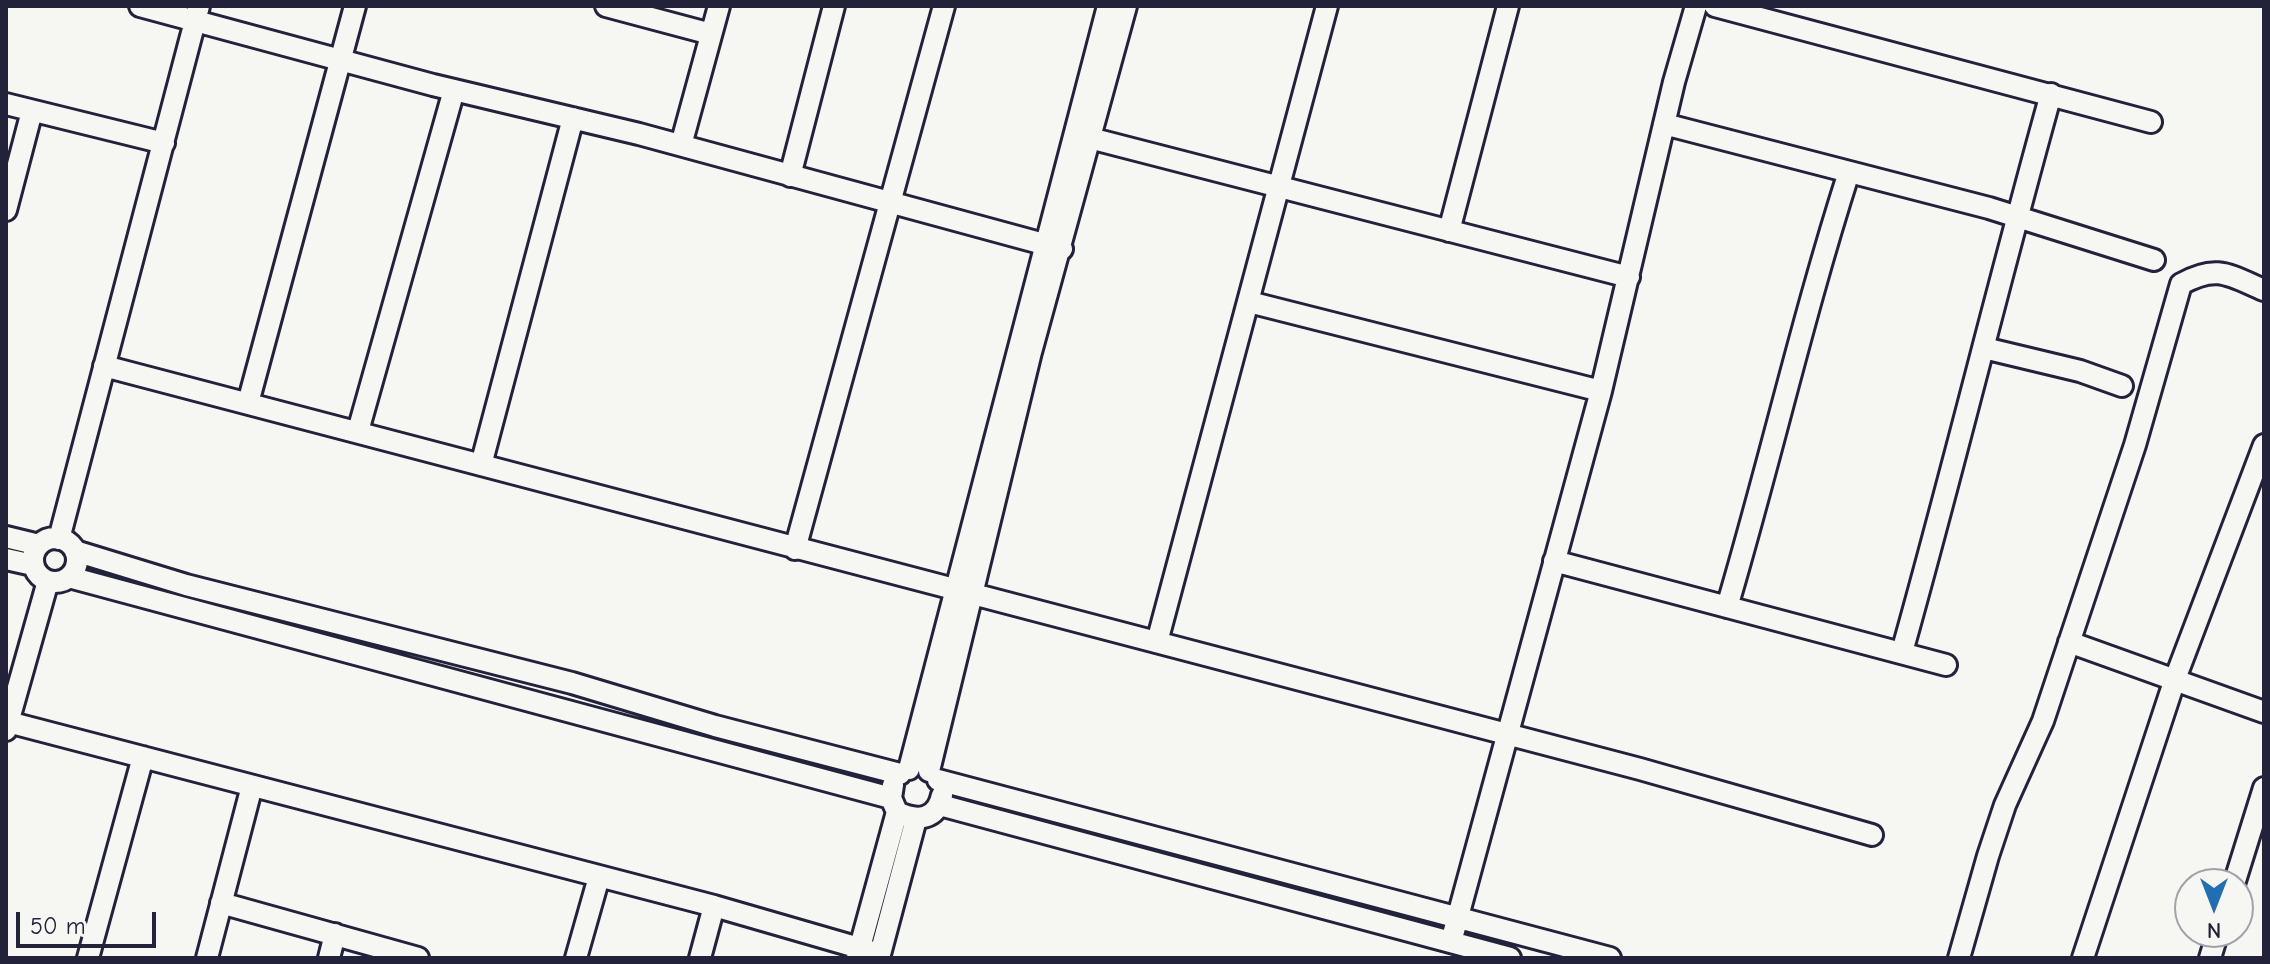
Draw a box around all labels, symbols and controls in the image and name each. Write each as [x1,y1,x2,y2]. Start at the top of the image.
north arrow [2174,868,2254,948]
scale bar [20,896,160,946]
text: 50 m [30,912,86,940]
text: N [2207,917,2221,943]

